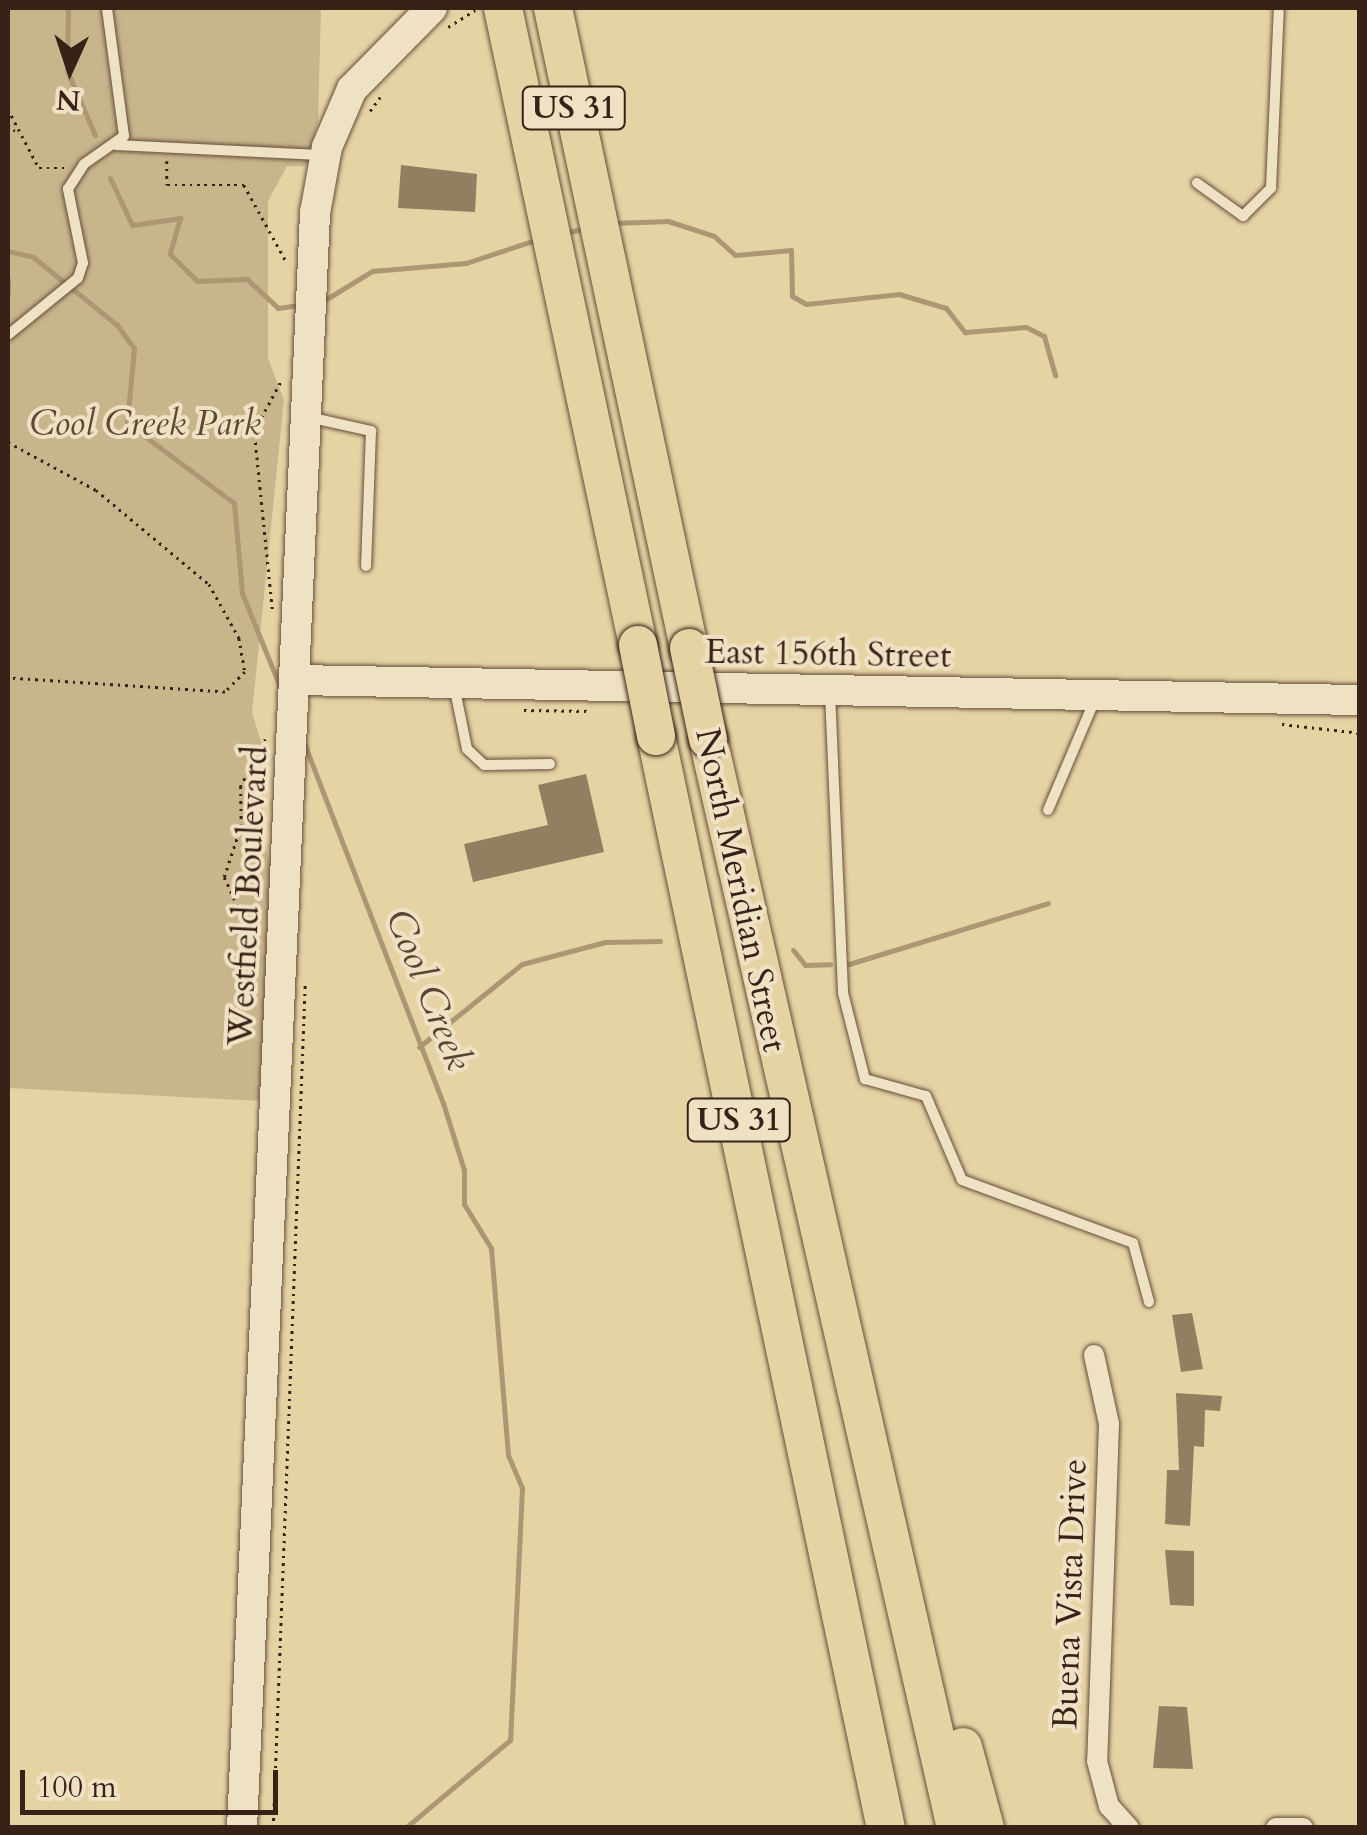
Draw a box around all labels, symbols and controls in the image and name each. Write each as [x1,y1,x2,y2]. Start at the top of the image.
north arrow [20,20,120,120]
text: N [55,80,82,120]
road number: US 31 [522,81,626,135]
park label: Cool Creek Park [29,403,261,445]
street label: East 156th Street [704,631,952,677]
street label: North Meridian Street [686,724,796,1056]
street label: Westfield Boulevard [219,745,277,1047]
water label: Cool Creek [375,903,481,1077]
road number: US 31 [686,1093,792,1147]
street label: Buena Vista Drive [1044,1458,1096,1730]
scale bar [25,1750,282,1812]
text: 100 m [37,1767,117,1808]

